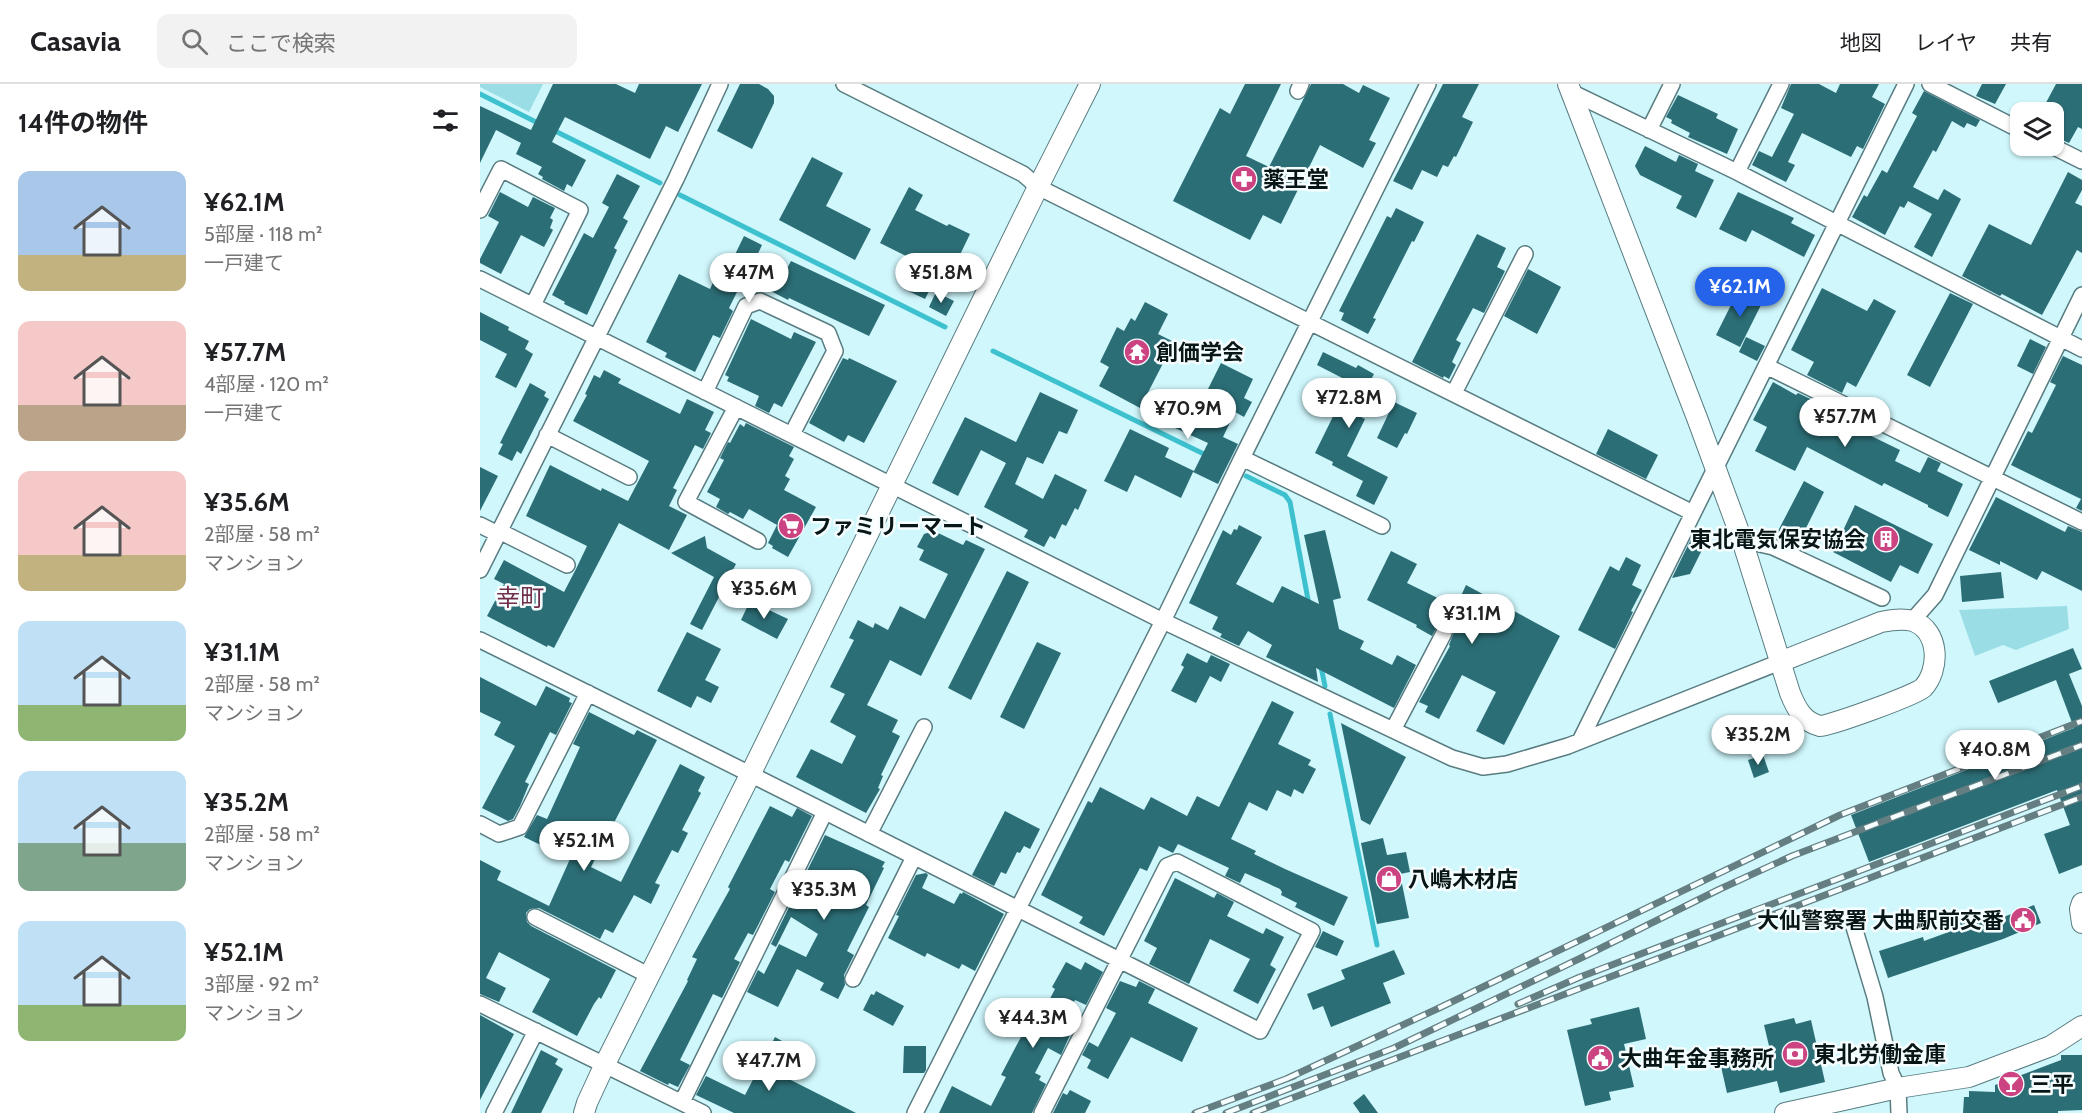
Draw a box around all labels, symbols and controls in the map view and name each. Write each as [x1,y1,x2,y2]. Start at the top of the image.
search box [157,14,577,68]
text: Casavia [30,24,121,58]
icon: search [178,25,211,58]
text: ここで検索 [226,30,336,57]
text: 地図 [1840,30,1882,55]
text: レイヤ [1915,30,1977,55]
text: 共有 [2010,30,2052,55]
map controls [2010,102,2064,156]
button: layers [2010,102,2064,156]
icon: filters [429,104,462,137]
text: 14件の物件 [18,107,148,139]
pharmacy icon: 薬王堂 [1229,164,1259,194]
place label: 薬王堂 [1263,166,1329,193]
text: ¥62.1M [204,186,285,218]
icon: home [66,195,138,267]
text: 5部屋 · 118 m² [204,222,322,246]
text: 一戸建て [204,251,284,275]
pin: ¥47M [713,253,785,304]
pin: ¥51.8M [892,253,990,304]
text: ¥47M [724,260,774,284]
text: ¥51.8M [909,260,973,284]
pin: ¥62.1M [1691,267,1789,318]
text: ¥62.1M [1709,274,1771,298]
text: ¥57.7M [204,336,286,368]
temple icon: 創価学会 [1122,337,1152,367]
place label: 創価学会 [1156,339,1244,366]
icon: home [66,345,138,417]
text: 4部屋 · 120 m² [204,372,329,396]
pin: ¥72.8M [1300,378,1398,429]
text: ¥72.8M [1316,385,1382,409]
pin: ¥70.9M [1139,389,1237,440]
text: ¥70.9M [1154,396,1222,420]
pin: ¥57.7M [1796,397,1894,448]
text: 一戸建て [204,401,284,425]
text: ¥57.7M [1813,404,1877,428]
text: ¥35.6M [204,486,290,518]
icon: home [66,495,138,567]
supermarket icon: ファミリーマート [776,511,806,541]
place label: ファミリーマート [810,513,986,540]
text: 2部屋 · 58 m² [204,522,320,546]
building icon: 東北電気保安協会 [1871,524,1901,554]
place label: 東北電気保安協会 [1690,526,1866,553]
text: マンション [204,551,304,575]
pin: ¥35.6M [715,569,813,620]
text: ¥35.6M [731,576,797,600]
district label: 幸町 [496,583,544,612]
pin: ¥31.1M [1423,594,1521,645]
text: ¥31.1M [1443,601,1501,625]
text: ¥31.1M [204,636,280,668]
icon: home [66,645,138,717]
text: 2部屋 · 58 m² [204,672,320,696]
text: マンション [204,701,304,725]
pin: ¥35.2M [1709,715,1807,766]
text: ¥35.2M [1725,722,1791,746]
pin: ¥40.8M [1946,730,2044,781]
text: ¥40.8M [1959,737,2031,761]
text: ¥35.2M [204,786,289,818]
icon: home [66,795,138,867]
pin: ¥52.1M [535,821,633,872]
text: 2部屋 · 58 m² [204,822,320,846]
text: ¥52.1M [553,828,615,852]
text: マンション [204,851,304,875]
shop icon: 八嶋木材店 [1374,864,1404,894]
place label: 八嶋木材店 [1408,866,1518,893]
pin: ¥35.3M [775,870,873,921]
text: ¥35.3M [791,877,857,901]
public building icon: 大仙警察署 大曲駅前交番 [2008,905,2038,935]
place label: 大仙警察署 大曲駅前交番 [1757,907,2004,934]
text: ¥52.1M [204,936,284,968]
icon: home [66,945,138,1017]
text: 3部屋 · 92 m² [204,972,319,996]
pin: ¥44.3M [984,998,1082,1049]
text: マンション [204,1001,304,1025]
text: ¥44.3M [999,1005,1067,1029]
bank icon: 東北労働金庫 [1780,1039,1810,1069]
pin: ¥47.7M [720,1041,818,1092]
place label: 東北労働金庫 [1814,1041,1946,1068]
public building icon: 大曲年金事務所 [1585,1043,1615,1073]
place label: 大曲年金事務所 [1620,1045,1774,1072]
text: ¥47.7M [737,1048,801,1072]
bar icon: 三平 [1996,1069,2026,1099]
place label: 三平 [2030,1071,2074,1098]

